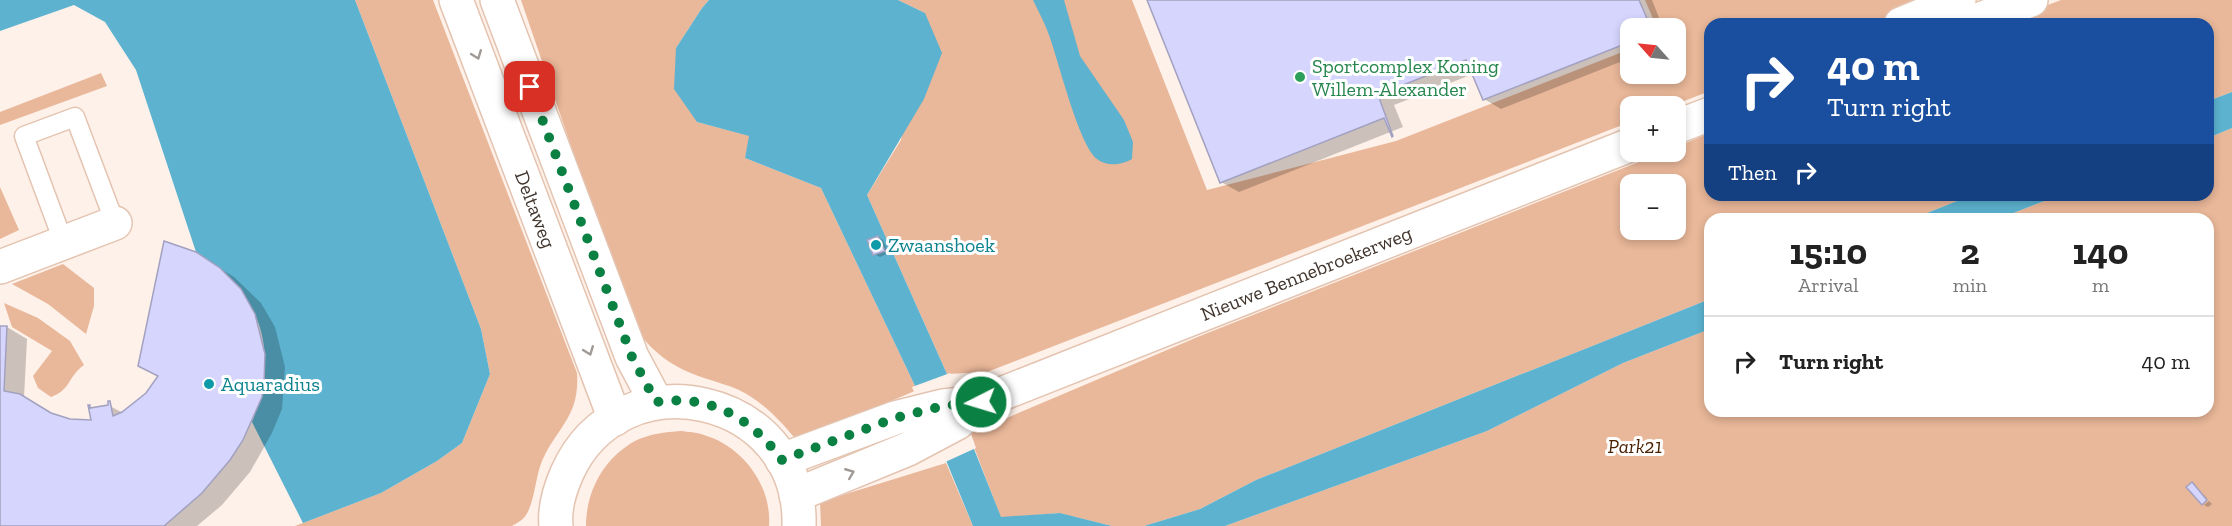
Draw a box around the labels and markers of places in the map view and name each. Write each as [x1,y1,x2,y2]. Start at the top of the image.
place label: Sportcomplex Koning Willem-Alexander [1312,54,1499,101]
pin [504,61,555,112]
marker: Sportcomplex Koning Willem-Alexander [1293,70,1307,84]
place label: Zwaanshoek [888,233,996,257]
marker: Zwaanshoek [869,238,883,252]
place label: Aquaradius [221,372,320,396]
marker: Aquaradius [202,377,216,391]

